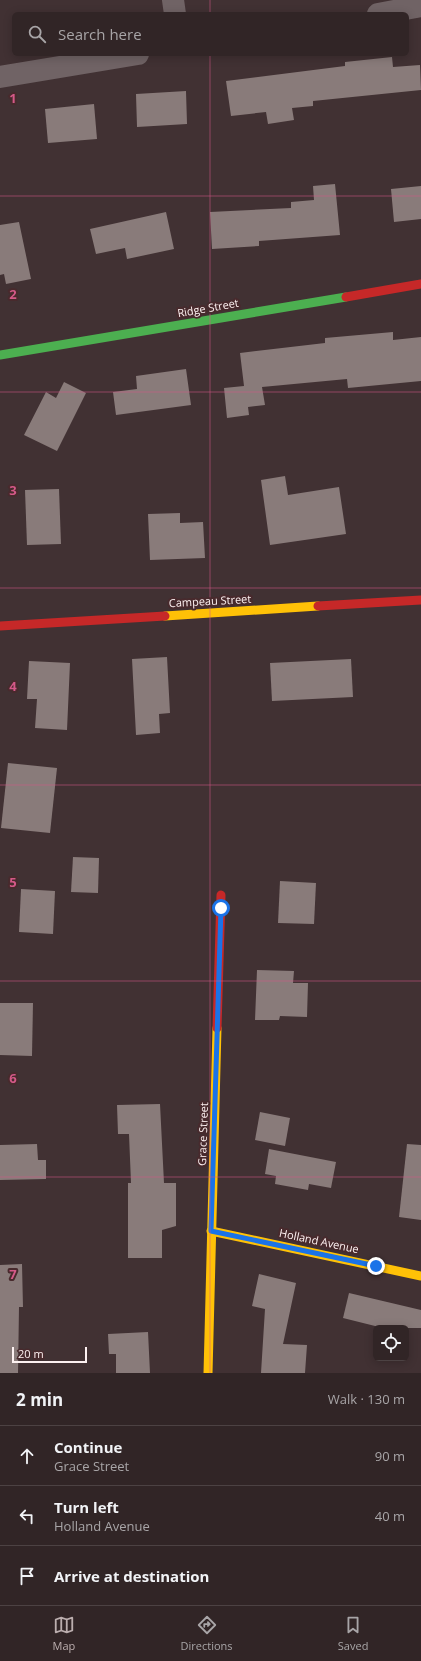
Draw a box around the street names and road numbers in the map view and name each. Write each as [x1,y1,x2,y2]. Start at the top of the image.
street label: Ridge Street [176,295,240,320]
street label: Campeau Street [168,591,252,610]
street label: Grace Street [194,1102,211,1166]
street label: Holland Avenue [278,1225,360,1256]

